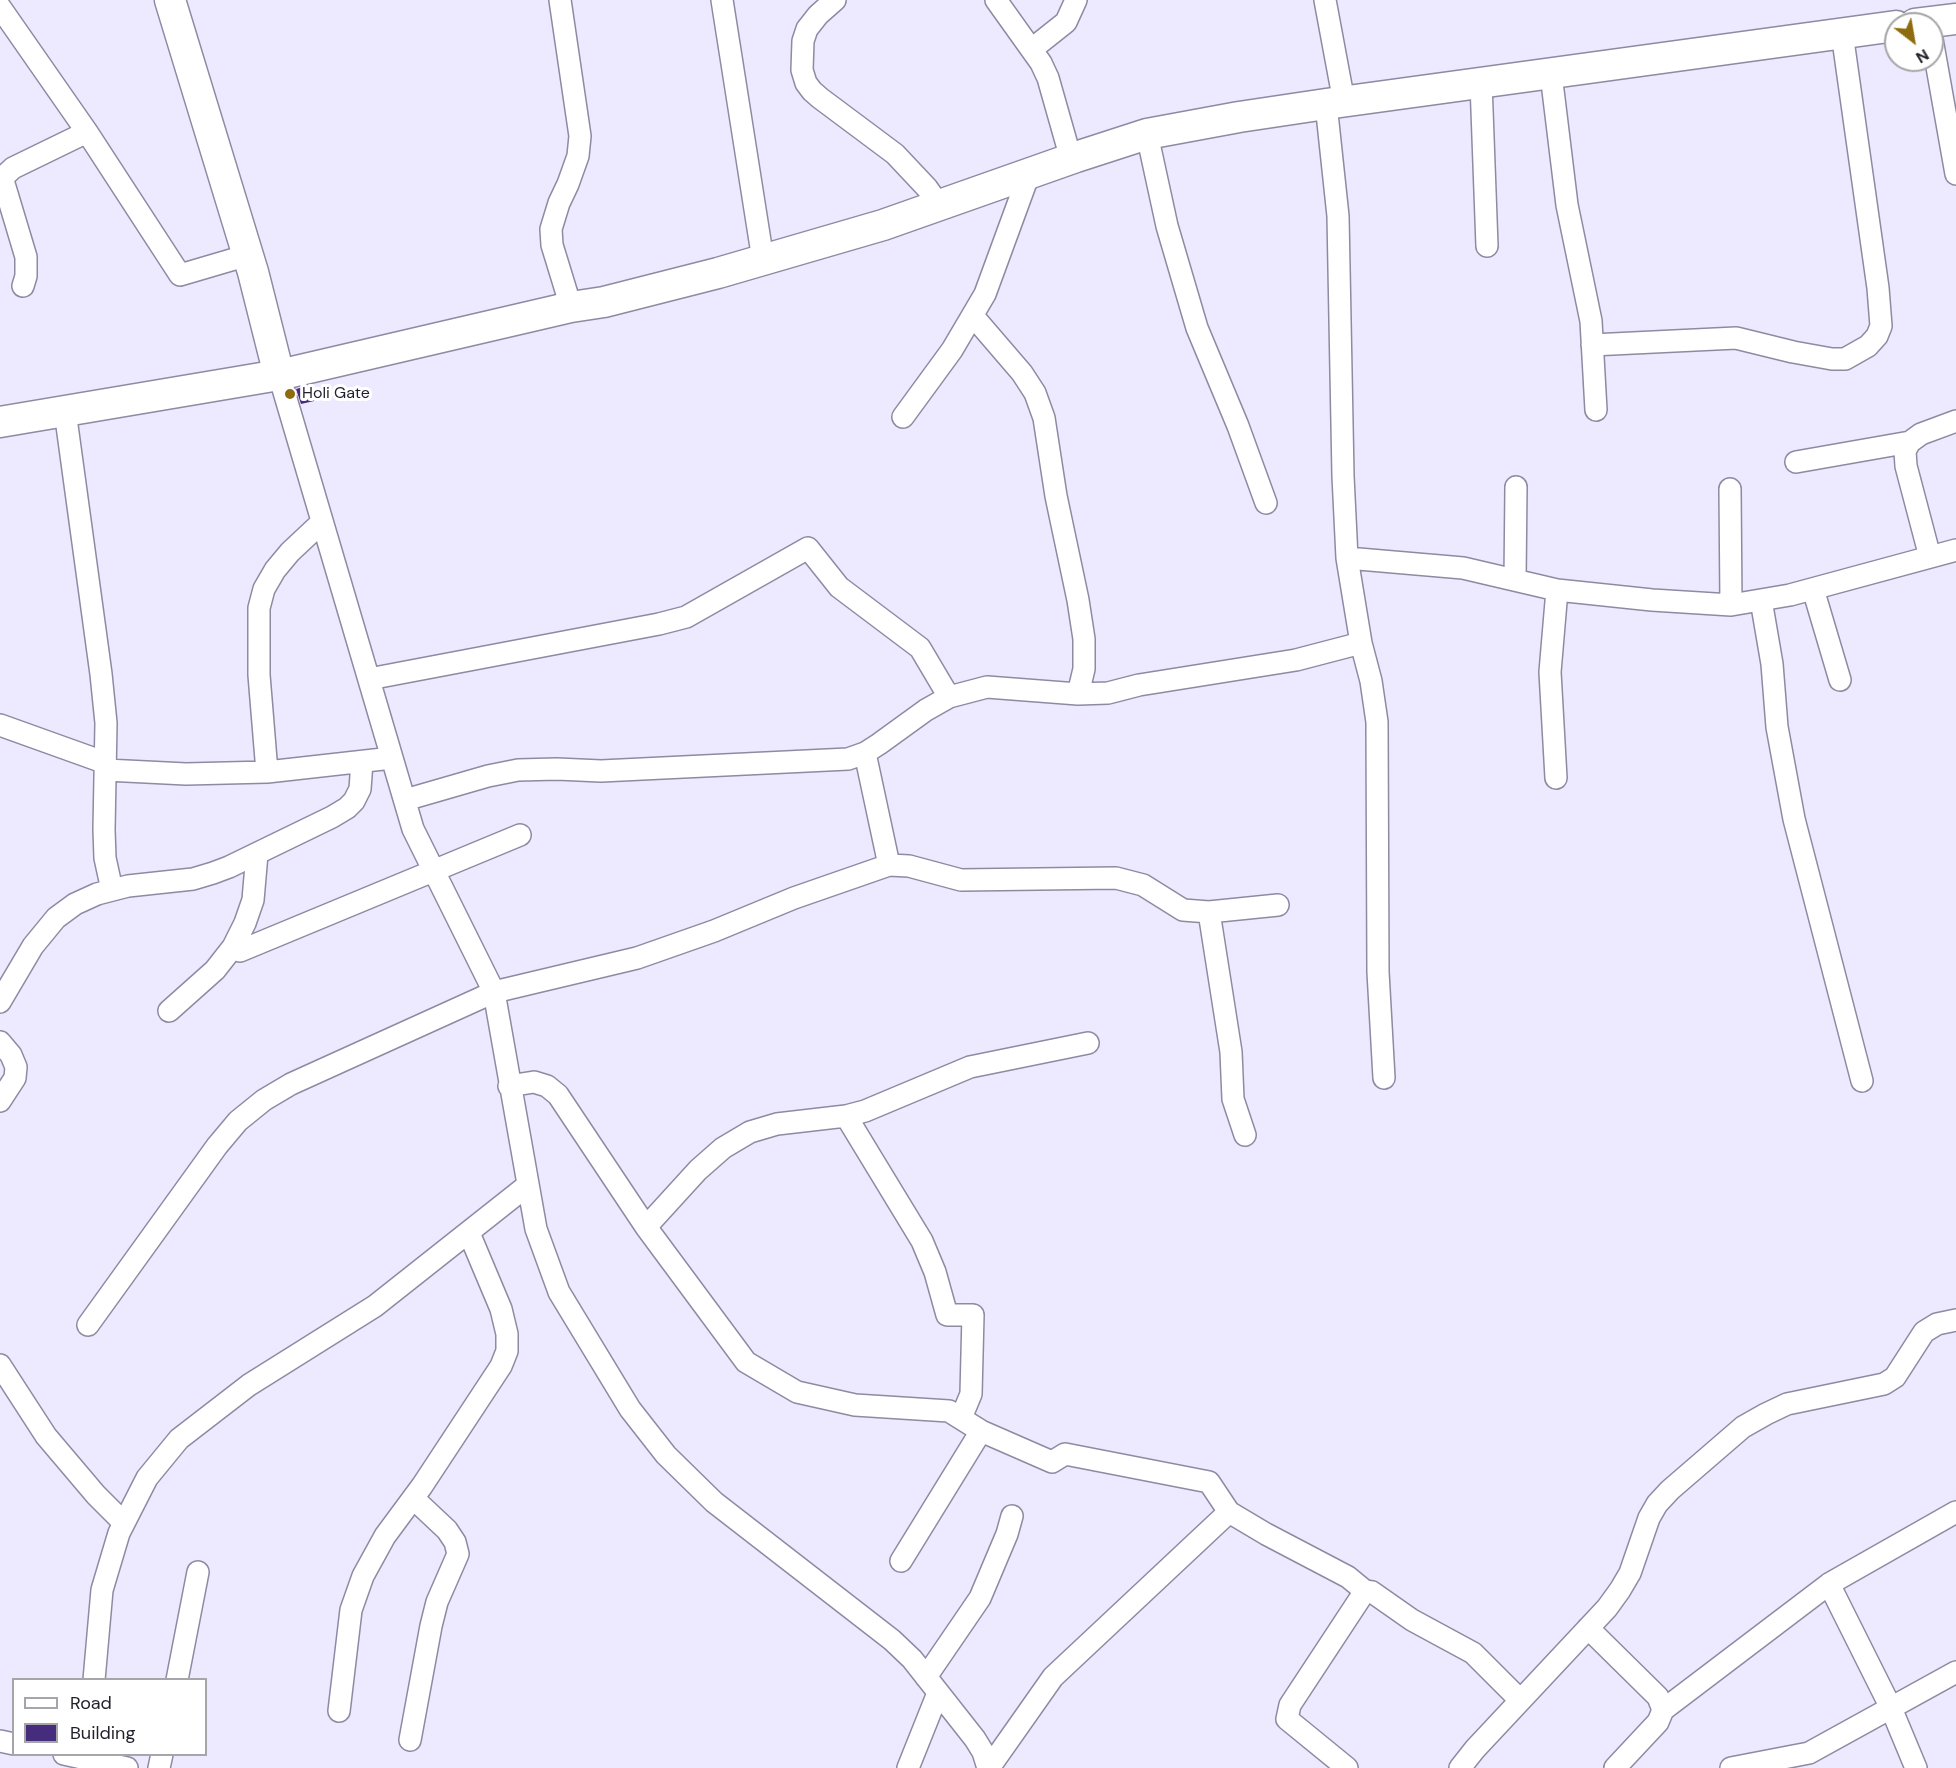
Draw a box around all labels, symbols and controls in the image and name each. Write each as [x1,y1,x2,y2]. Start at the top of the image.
north arrow [1884,12,1944,72]
text: N [1912,44,1933,68]
place label: Holi Gate [302,384,370,404]
marker: Holi Gate [283,387,297,401]
legend [12,1678,207,1756]
text: Road [70,1691,112,1715]
text: Building [70,1721,135,1745]

